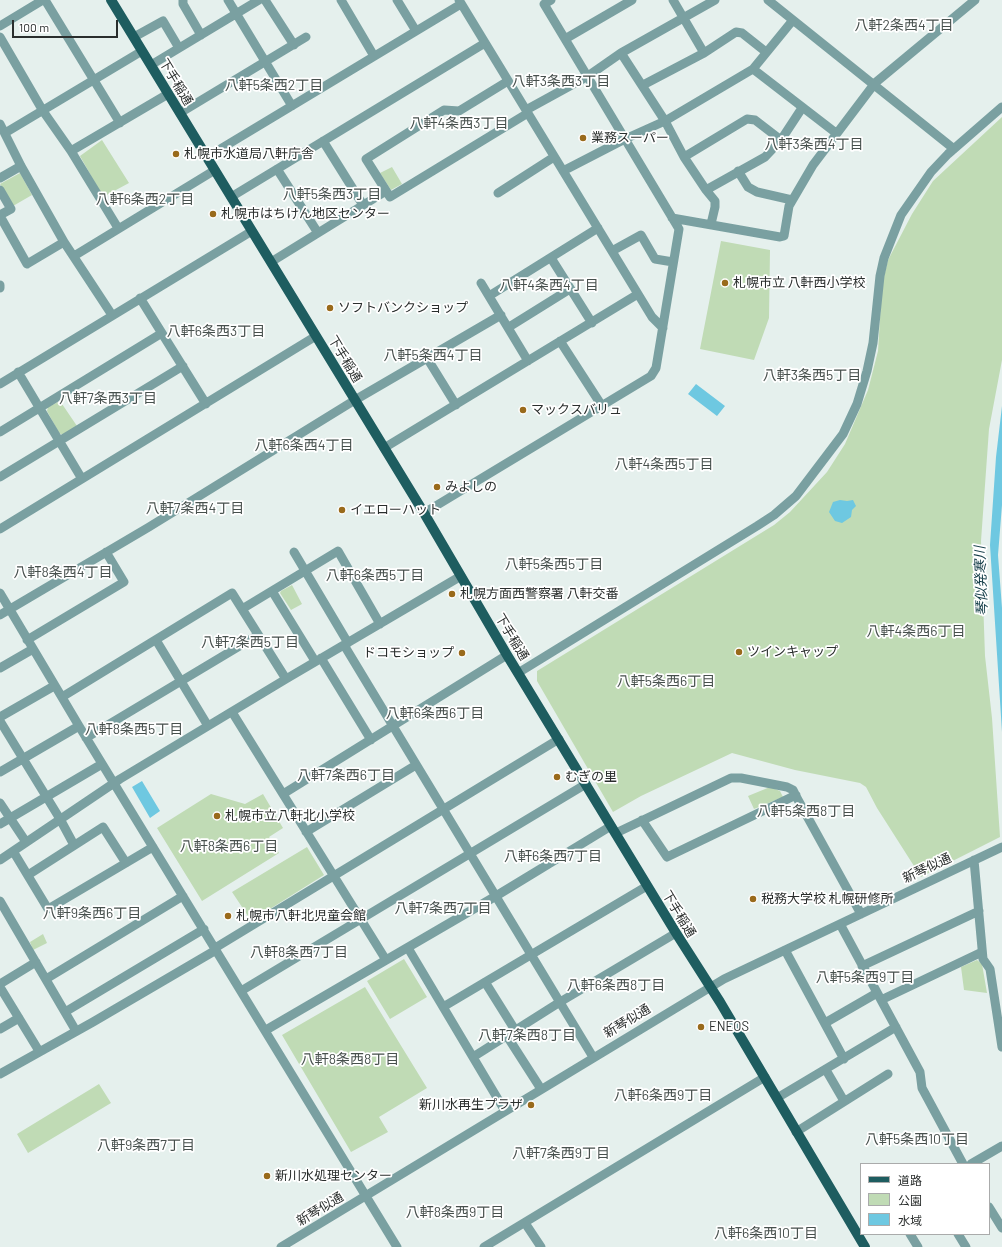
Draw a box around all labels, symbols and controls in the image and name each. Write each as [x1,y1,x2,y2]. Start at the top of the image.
scale bar [14,12,120,38]
district label: 八軒2条西4丁目 [854,17,954,33]
text: 100 m [19,20,49,34]
street label: 下手稲通 [156,56,196,108]
district label: 八軒3条西3丁目 [512,73,610,89]
district label: 八軒5条西2丁目 [225,77,323,93]
district label: 八軒4条西3丁目 [410,115,508,131]
place label: 業務スーパー [591,130,669,146]
marker: 業務スーパー [578,133,588,143]
district label: 八軒3条西4丁目 [765,136,863,152]
place label: 札幌市水道局八軒庁舎 [184,146,314,162]
marker: 札幌市水道局八軒庁舎 [171,149,181,159]
district label: 八軒5条西3丁目 [283,186,381,202]
district label: 八軒6条西2丁目 [96,191,194,207]
place label: 札幌市はちけん地区センター [221,206,390,222]
marker: 札幌市はちけん地区センター [208,209,218,219]
place label: 札幌市立 八軒西小学校 [733,275,866,291]
district label: 八軒4条西4丁目 [499,277,599,293]
marker: 札幌市立 八軒西小学校 [720,278,730,288]
place label: ソフトバンクショップ [338,300,468,316]
marker: ソフトバンクショップ [325,303,335,313]
district label: 八軒6条西3丁目 [167,323,265,339]
street label: 下手稲通 [325,333,365,385]
district label: 八軒5条西4丁目 [384,347,482,363]
district label: 八軒3条西5丁目 [763,367,861,383]
district label: 八軒7条西3丁目 [59,390,157,406]
place label: マックスバリュ [531,402,622,418]
marker: マックスバリュ [518,405,528,415]
district label: 八軒6条西4丁目 [255,437,353,453]
district label: 八軒4条西5丁目 [615,456,713,472]
place label: みよしの [445,479,497,495]
marker: みよしの [432,482,442,492]
district label: 八軒7条西4丁目 [146,500,244,516]
place label: イエローハット [350,502,441,518]
marker: イエローハット [337,505,347,515]
water label: 琴似発寒川 [971,546,991,616]
district label: 八軒5条西5丁目 [505,556,603,572]
district label: 八軒8条西4丁目 [13,564,113,580]
district label: 八軒6条西5丁目 [326,567,424,583]
place label: 札幌方面西警察署 八軒交番 [460,586,619,602]
marker: 札幌方面西警察署 八軒交番 [447,589,457,599]
street label: 下手稲通 [492,611,532,663]
district label: 八軒4条西6丁目 [867,623,965,639]
district label: 八軒7条西5丁目 [201,634,299,650]
place label: ツインキャップ [747,644,838,660]
place label: ドコモショップ [363,645,454,661]
marker: ツインキャップ [734,647,744,657]
marker: ドコモショップ [457,648,467,658]
district label: 八軒5条西6丁目 [617,673,715,689]
district label: 八軒6条西6丁目 [386,705,484,721]
district label: 八軒8条西5丁目 [85,721,183,737]
district label: 八軒7条西6丁目 [297,767,395,783]
place label: むぎの里 [565,769,617,785]
marker: むぎの里 [552,772,562,782]
district label: 八軒5条西8丁目 [757,803,855,819]
place label: 札幌市立八軒北小学校 [225,808,355,824]
marker: 札幌市立八軒北小学校 [212,811,222,821]
district label: 八軒8条西6丁目 [180,838,278,854]
district label: 八軒6条西7丁目 [504,848,602,864]
street label: 新琴似通 [900,850,954,886]
street label: 下手稲通 [659,888,699,940]
place label: 税務大学校 札幌研修所 [761,891,894,907]
marker: 税務大学校 札幌研修所 [748,894,758,904]
district label: 八軒7条西7丁目 [394,900,492,916]
district label: 八軒9条西6丁目 [43,905,141,921]
place label: 札幌市八軒北児童会館 [236,908,366,924]
marker: 札幌市八軒北児童会館 [223,911,233,921]
district label: 八軒8条西7丁目 [250,944,348,960]
district label: 八軒5条西9丁目 [816,969,914,985]
district label: 八軒6条西8丁目 [567,977,665,993]
street label: 新琴似通 [601,1001,653,1041]
place label: ENEOS [709,1019,749,1035]
marker: ENEOS [696,1022,706,1032]
district label: 八軒7条西8丁目 [478,1027,576,1043]
district label: 八軒8条西8丁目 [301,1051,399,1067]
district label: 八軒6条西9丁目 [614,1087,712,1103]
place label: 新川水再生プラザ [419,1097,523,1113]
marker: 新川水再生プラザ [526,1100,536,1110]
district label: 八軒5条西10丁目 [865,1131,969,1147]
district label: 八軒9条西7丁目 [97,1137,195,1153]
district label: 八軒7条西9丁目 [512,1145,610,1161]
legend [860,1163,990,1235]
place label: 新川水処理センター [275,1168,392,1184]
marker: 新川水処理センター [262,1171,272,1181]
text: 道路 [898,1173,922,1187]
street label: 新琴似通 [294,1189,346,1229]
text: 公園 [898,1193,922,1207]
district label: 八軒8条西9丁目 [406,1204,504,1220]
text: 水域 [898,1213,922,1227]
district label: 八軒6条西10丁目 [714,1225,818,1241]

